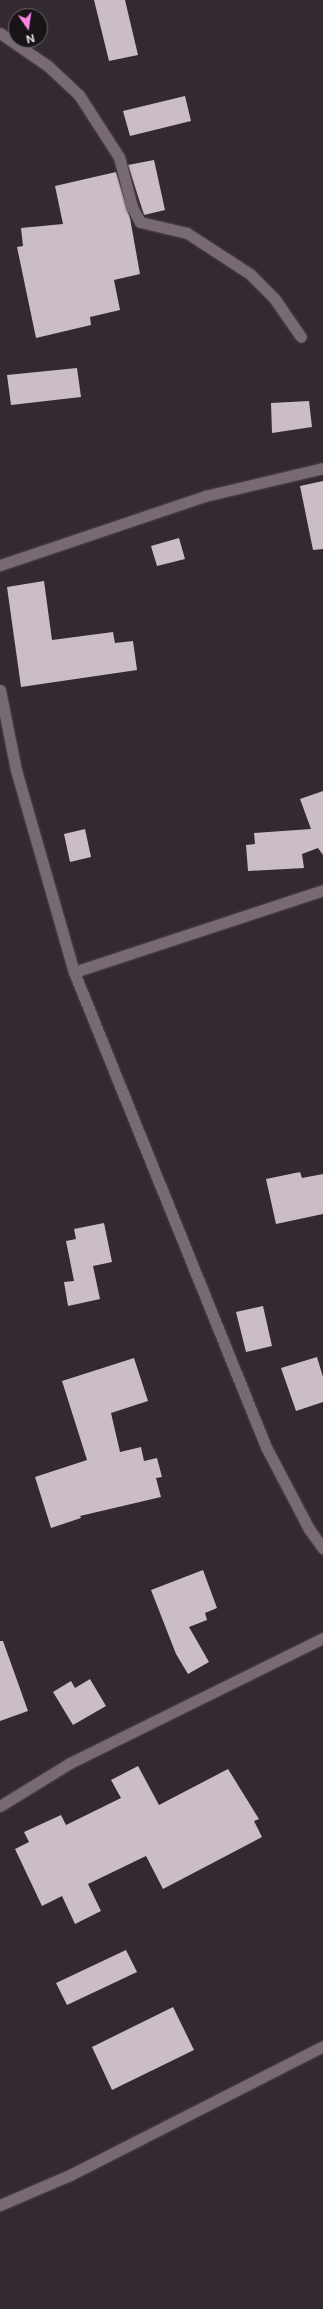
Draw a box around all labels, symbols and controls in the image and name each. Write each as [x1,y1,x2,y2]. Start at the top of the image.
north arrow [8,8,48,48]
text: N [25,32,36,46]

